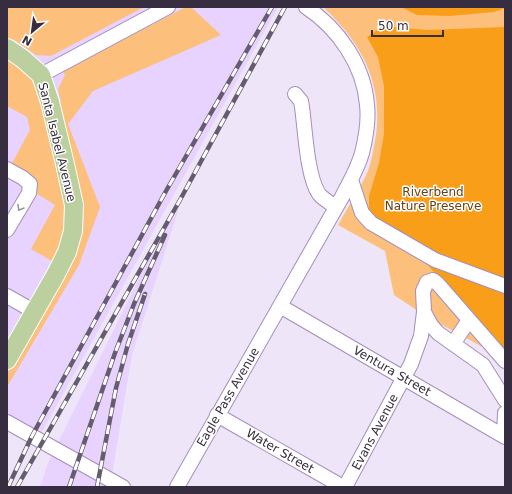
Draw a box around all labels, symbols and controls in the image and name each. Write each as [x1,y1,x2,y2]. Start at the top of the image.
north arrow [12,12,52,52]
scale bar [372,12,443,38]
text: 50 m [378,19,409,33]
text: N [20,32,35,48]
street label: Santa Isabel Avenue [35,81,79,203]
park label: Riverbend Nature Preserve [385,185,481,213]
one-way arrow [18,204,25,211]
street label: Ventura Street [351,343,433,399]
street label: Eagle Pass Avenue [194,345,262,449]
street label: Evans Avenue [349,391,401,473]
street label: Water Street [244,426,317,476]

